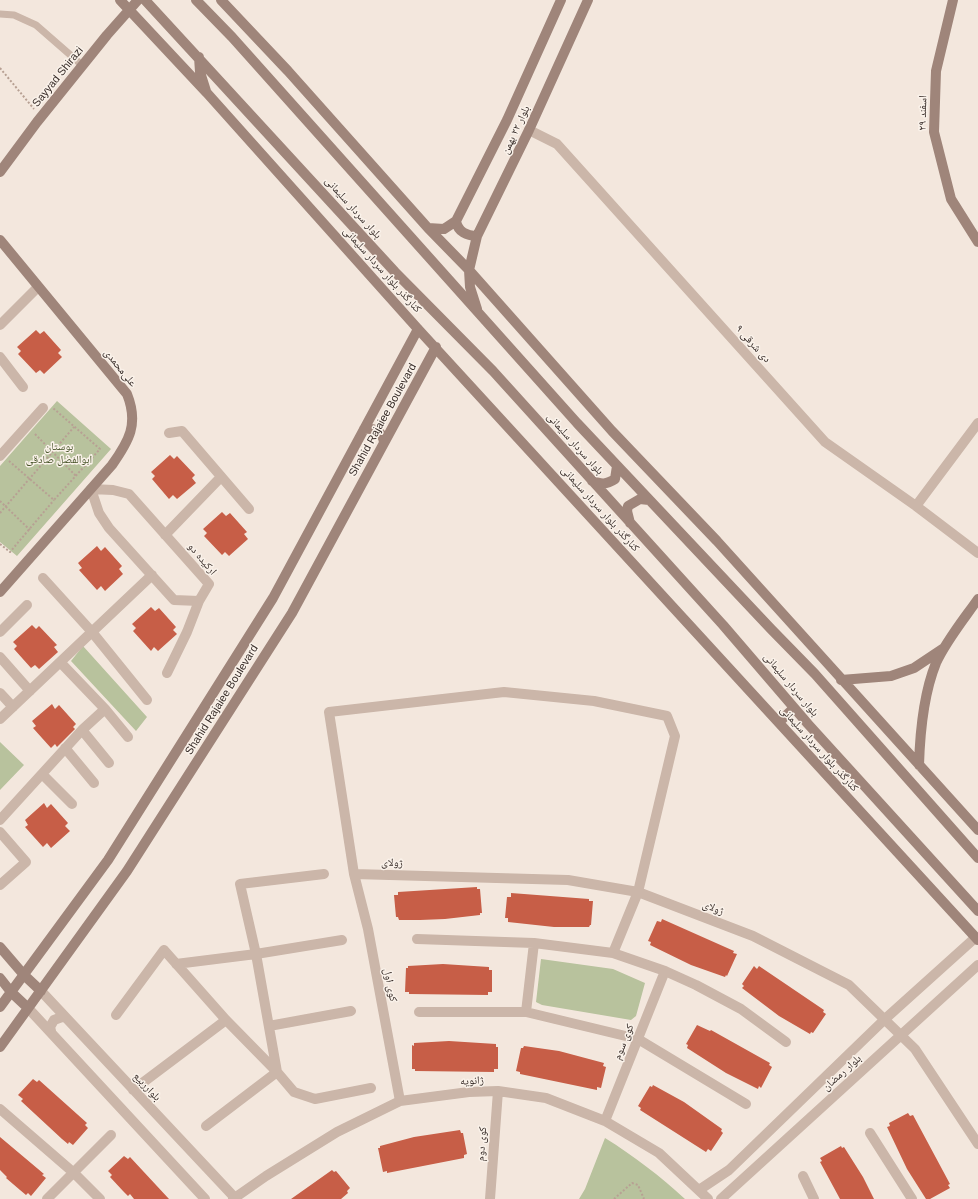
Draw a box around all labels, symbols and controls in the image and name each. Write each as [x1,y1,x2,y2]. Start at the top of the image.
street label: Sayyad Shirazi [30,44,86,110]
street label: ۲۹ اسفند [916,95,930,131]
street label: بلوار ۲۲ بهمن [499,104,533,156]
street label: بلوار سردار سلیمانی [322,174,384,242]
street label: کنارگذر بلوار سردار سلیمانی [340,224,424,316]
street label: ۹ دی شرقی [733,322,773,366]
street label: علی‌محمدی [101,346,139,390]
street label: Shahid Rajaiee Boulevard [346,361,420,479]
street label: بلوار سردار سلیمانی [544,410,606,478]
park label: بوستان ابوالفضل صادقی [26,440,92,466]
street label: کنارگذر بلوار سردار سلیمانی [558,463,642,555]
street label: ارکیده دو [185,540,219,578]
street label: Shahid Rajaiee Boulevard [183,643,261,757]
street label: بلوار سردار سلیمانی [761,651,821,719]
street label: کنارگذر بلوار سردار سلیمانی [777,703,861,795]
street label: ژولای [381,856,403,870]
street label: ژولای [700,898,726,918]
street label: کوی اول [380,967,400,1003]
street label: کوی سوم [611,1022,637,1062]
street label: بلوار رمضان [820,1052,864,1094]
street label: بلوارربیع [131,1070,163,1104]
street label: ژانویه [460,1074,484,1088]
street label: کوی دوم [474,1126,490,1162]

